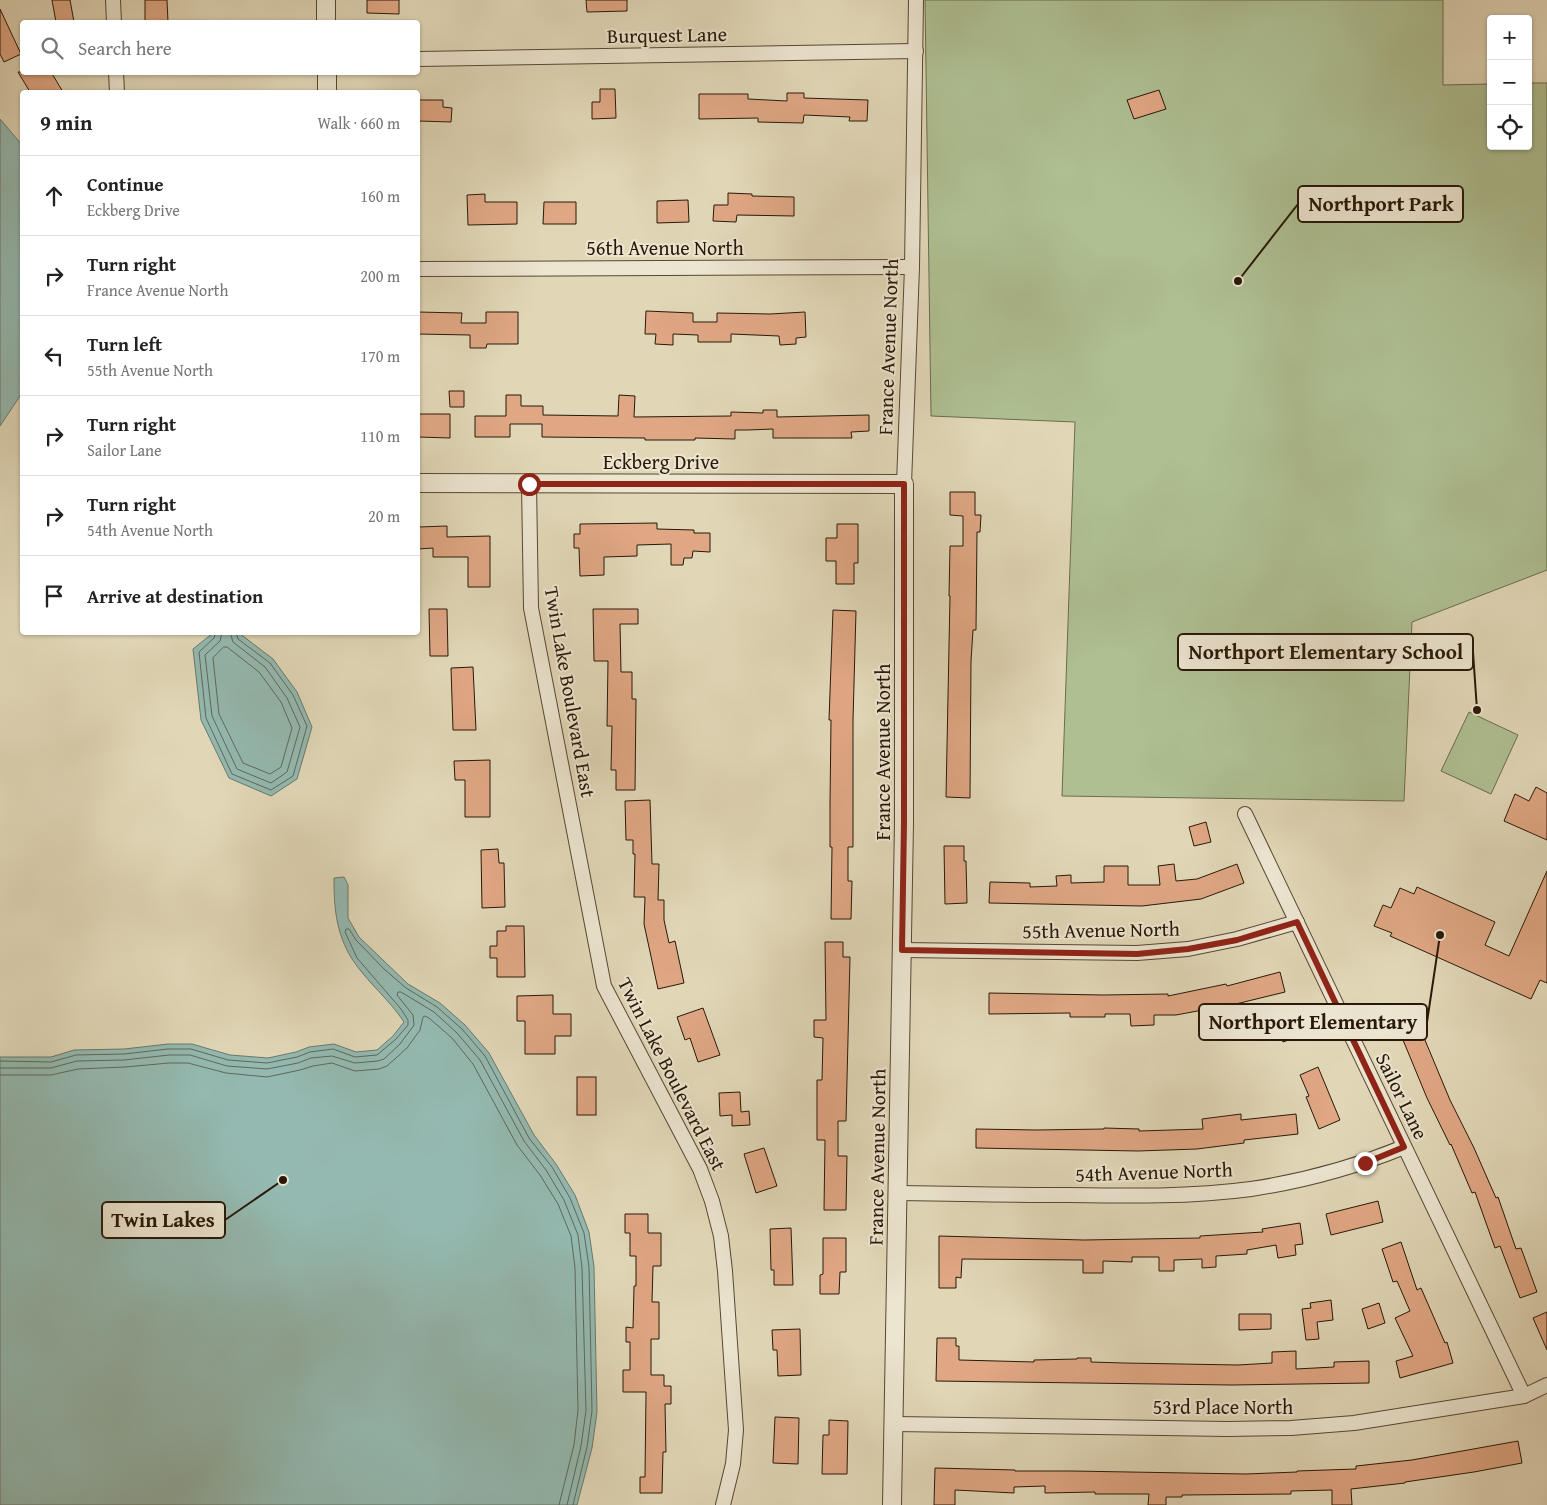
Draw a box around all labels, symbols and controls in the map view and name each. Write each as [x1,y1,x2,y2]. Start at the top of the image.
map controls [1487,15,1532,150]
button: + [1487,15,1532,60]
street label: Burquest Lane [607,19,727,50]
search box [20,20,420,75]
icon: search [38,34,66,62]
text: Search here [78,34,172,62]
button: − [1487,60,1532,105]
button: locate [1487,105,1532,150]
text: 9 min [40,107,92,138]
text: Walk · 660 m [317,111,400,135]
text: Continue [87,170,164,198]
icon: ahead [40,182,68,210]
text: 160 m [360,184,400,208]
callout: Northport Park [1298,186,1463,222]
text: Northport Park [1308,188,1455,219]
text: Eckberg Drive [87,198,180,222]
street label: 56th Avenue North [586,233,744,262]
text: Turn right [87,250,176,278]
street label: France Avenue North [870,258,905,436]
icon: right [40,262,68,290]
text: 200 m [360,264,400,288]
text: France Avenue North [87,278,228,302]
text: Turn left [87,330,162,358]
icon: left [40,342,68,370]
text: 170 m [360,344,400,368]
text: 55th Avenue North [87,358,213,382]
text: Turn right [87,410,176,438]
icon: right [40,422,68,450]
text: 110 m [360,424,400,448]
text: Sailor Lane [87,438,162,462]
street label: Eckberg Drive [603,447,719,476]
route start [518,473,541,496]
text: Turn right [87,490,176,518]
icon: right [40,502,68,530]
text: 20 m [368,504,400,528]
text: 54th Avenue North [87,518,213,542]
icon: arrive [40,582,68,610]
text: Arrive at destination [87,582,263,610]
street label: Twin Lake Boulevard East [538,584,603,800]
callout: Northport Elementary School [1178,634,1473,670]
text: Northport Elementary School [1189,636,1464,667]
street label: France Avenue North [868,664,897,840]
street label: 55th Avenue North [1022,914,1180,945]
street label: Twin Lake Boulevard East [611,972,734,1175]
callout: Northport Elementary [1199,1004,1427,1040]
text: Northport Elementary [1209,1006,1417,1037]
street label: Sailor Lane [1369,1048,1436,1144]
street label: France Avenue North [860,1068,893,1246]
route end [1354,1152,1377,1175]
street label: 54th Avenue North [1075,1154,1233,1189]
callout: Twin Lakes [102,1202,225,1238]
text: Twin Lakes [111,1204,215,1235]
street label: 53rd Place North [1153,1392,1293,1421]

